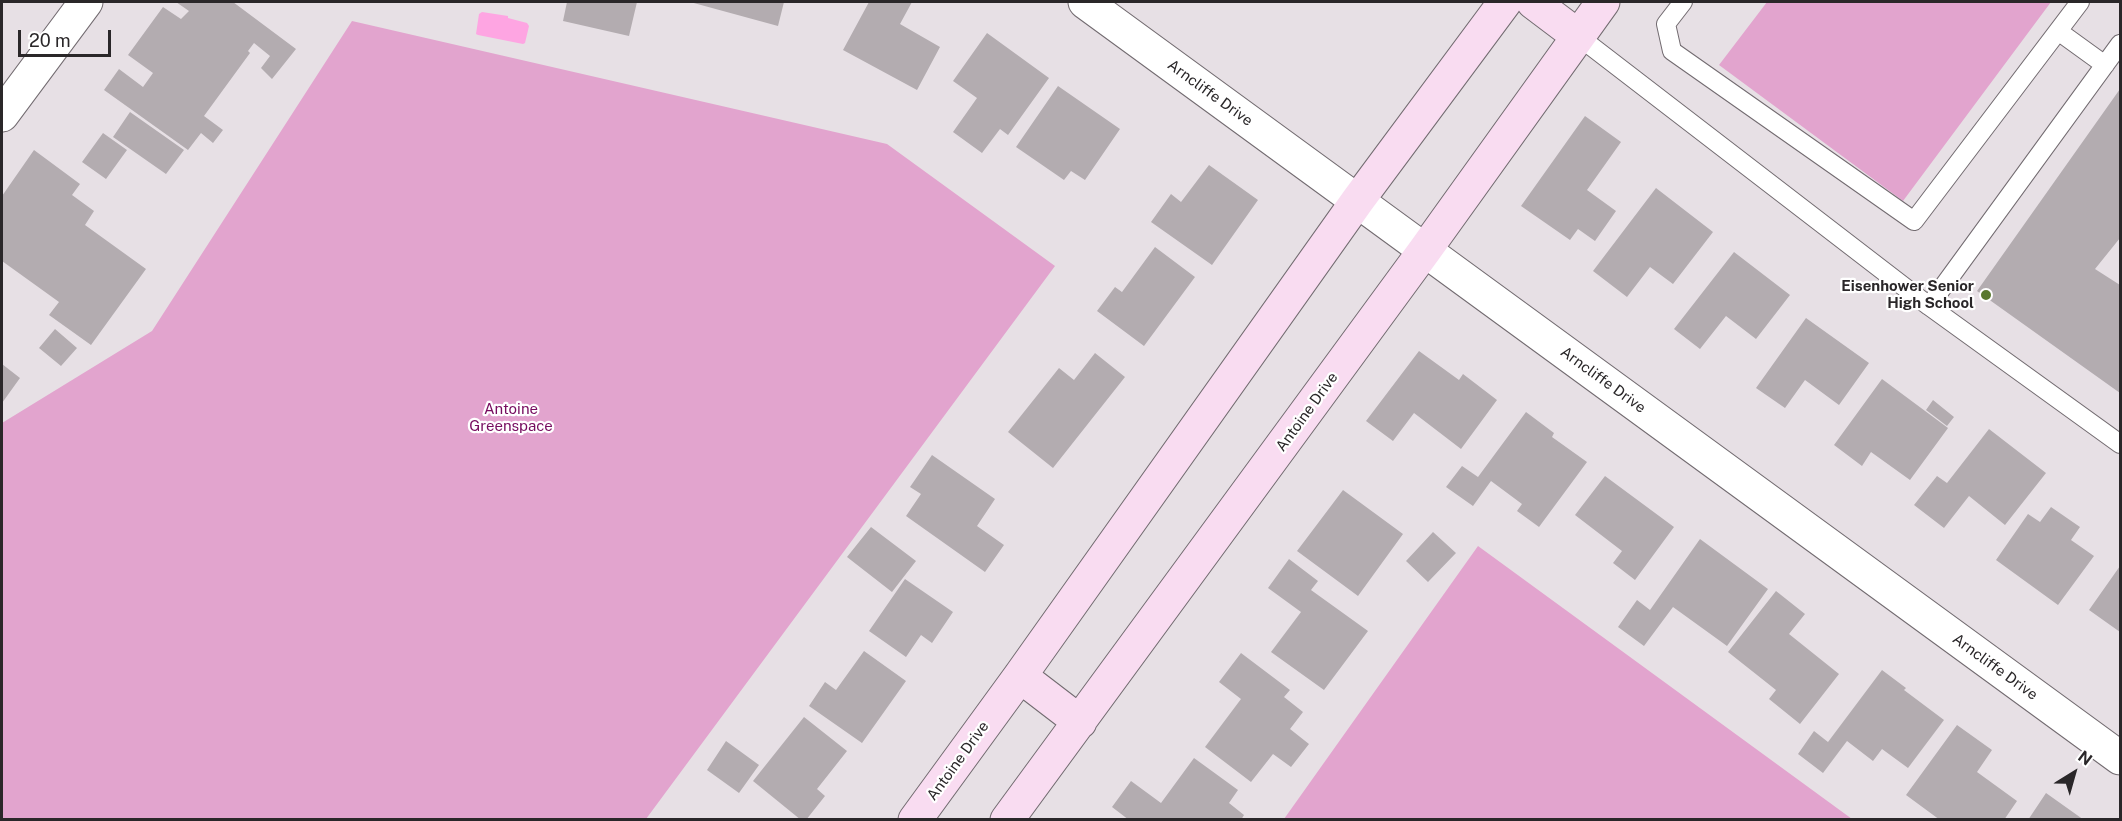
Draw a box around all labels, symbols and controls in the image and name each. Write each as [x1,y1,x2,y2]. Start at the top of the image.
scale bar [21,18,114,56]
text: 20 m [29,30,71,51]
street label: Arncliffe Drive [1164,56,1256,130]
place label: Eisenhower Senior High School [1841,277,1974,312]
marker: Eisenhower Senior High School [1979,288,1993,302]
street label: Arncliffe Drive [1557,343,1649,417]
street label: Antoine Drive [1272,369,1342,455]
park label: Antoine Greenspace [469,400,553,435]
street label: Arncliffe Drive [1949,630,2041,704]
street label: Antoine Drive [923,718,993,804]
north arrow [2044,743,2104,803]
text: N [2074,747,2096,770]

